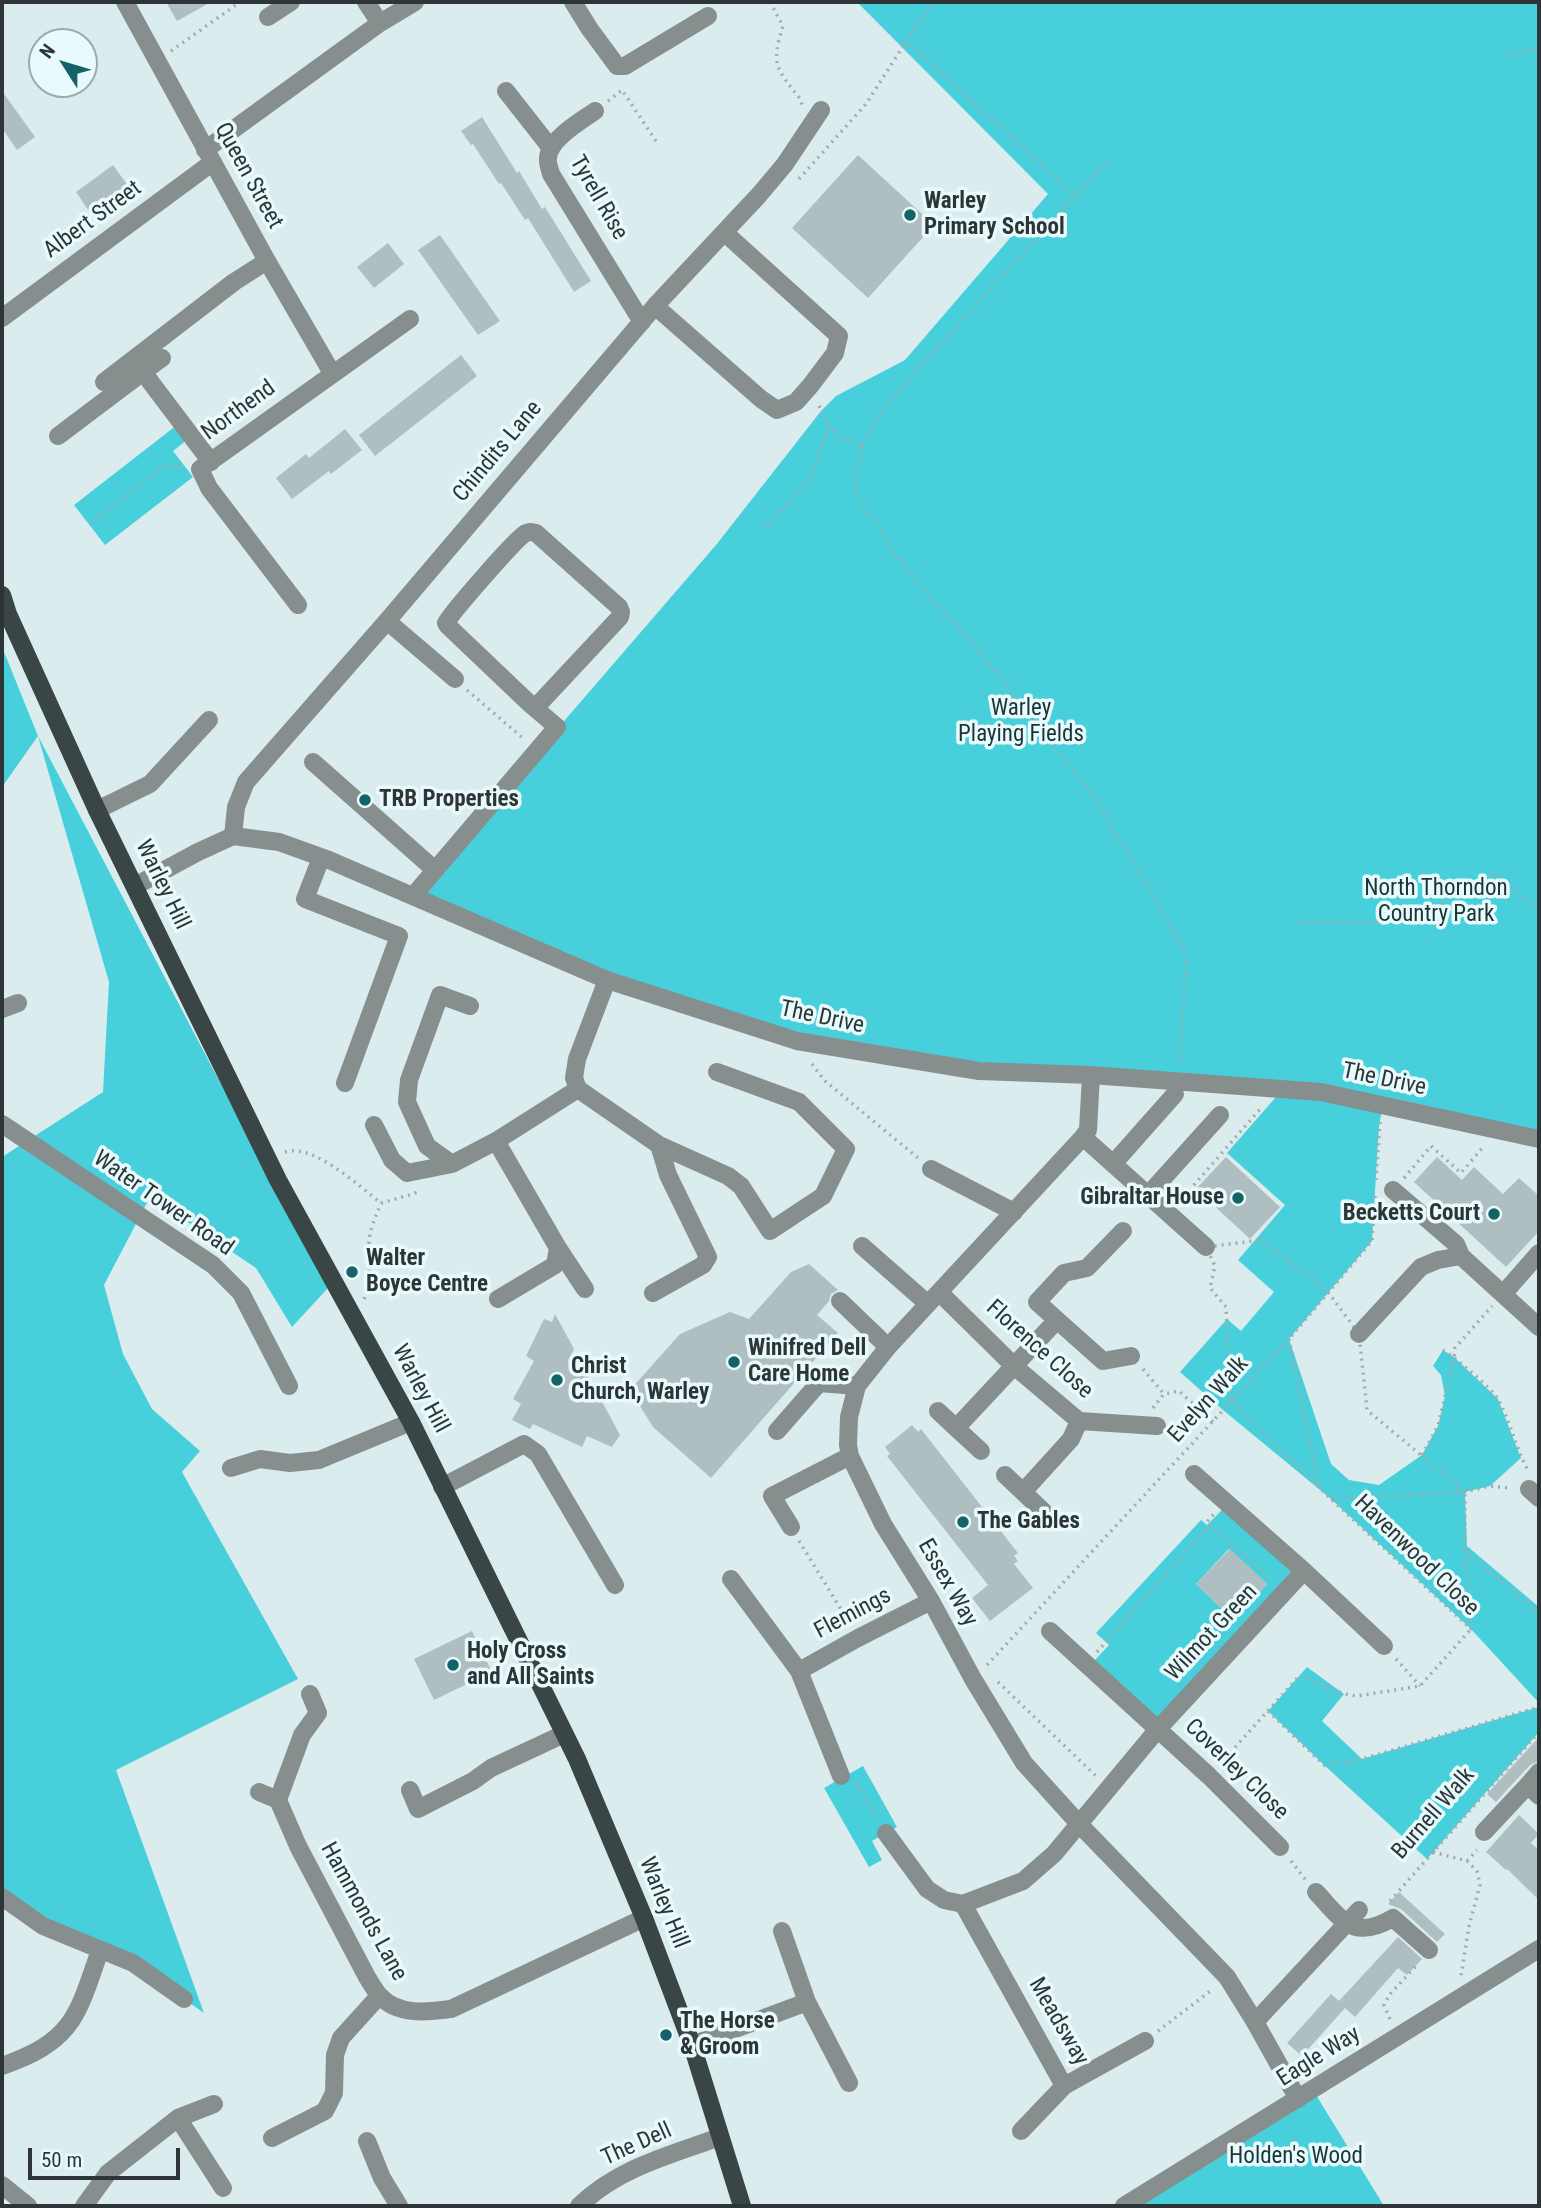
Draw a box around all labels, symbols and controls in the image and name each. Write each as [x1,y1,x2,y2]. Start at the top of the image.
north arrow [28,28,98,98]
text: N [35,40,60,63]
street label: Queen Street [208,118,288,234]
street label: Tyrell Rise [563,151,633,245]
street label: Albert Street [39,175,147,265]
place label: Warley Primary School [924,188,1065,242]
marker: Warley Primary School [902,207,918,223]
street label: Northend [197,375,281,447]
street label: Chindits Lane [448,396,548,508]
park label: Warley Playing Fields [958,695,1084,749]
place label: TRB Properties [379,786,519,814]
marker: TRB Properties [357,792,373,808]
street label: Warley Hill [129,836,195,934]
park label: North Thorndon Country Park [1364,875,1508,929]
street label: The Drive [778,996,866,1040]
street label: The Drive [1340,1058,1428,1102]
street label: Water Tower Road [88,1145,238,1263]
place label: Gibraltar House [1080,1184,1224,1212]
marker: Gibraltar House [1230,1190,1246,1206]
place label: Becketts Court [1343,1200,1480,1228]
marker: Becketts Court [1486,1206,1502,1222]
place label: Walter Boyce Centre [366,1245,488,1299]
marker: Walter Boyce Centre [344,1264,360,1280]
street label: Florence Close [980,1295,1098,1405]
place label: Winifred Dell Care Home [748,1335,866,1389]
street label: Warley Hill [385,1340,455,1438]
street label: Evelyn Walk [1163,1351,1255,1449]
place label: Christ Church, Warley [571,1353,709,1407]
marker: Winifred Dell Care Home [726,1354,742,1370]
marker: Christ Church, Warley [549,1372,565,1388]
street label: Havenwood Close [1348,1490,1484,1622]
place label: The Gables [977,1508,1080,1536]
marker: The Gables [955,1514,971,1530]
street label: Essex Way [911,1534,983,1632]
street label: Wilmot Green [1160,1579,1264,1687]
street label: Flemings [810,1582,896,1646]
place label: Holy Cross and All Saints [467,1638,594,1692]
marker: Holy Cross and All Saints [445,1657,461,1673]
street label: Coverley Close [1178,1714,1294,1826]
street label: Burnell Walk [1387,1763,1481,1865]
street label: Hammonds Lane [314,1838,412,1986]
street label: Warley Hill [632,1853,694,1953]
street label: Meadsway [1022,1973,1094,2071]
place label: The Horse & Groom [680,2008,775,2062]
street label: Eagle Way [1272,2021,1366,2093]
marker: The Horse & Groom [658,2027,674,2043]
street label: The Dell [598,2117,676,2173]
scale bar [32,2134,184,2178]
park label: Holden's Wood [1229,2143,1363,2171]
text: 50 m [41,2148,82,2172]

